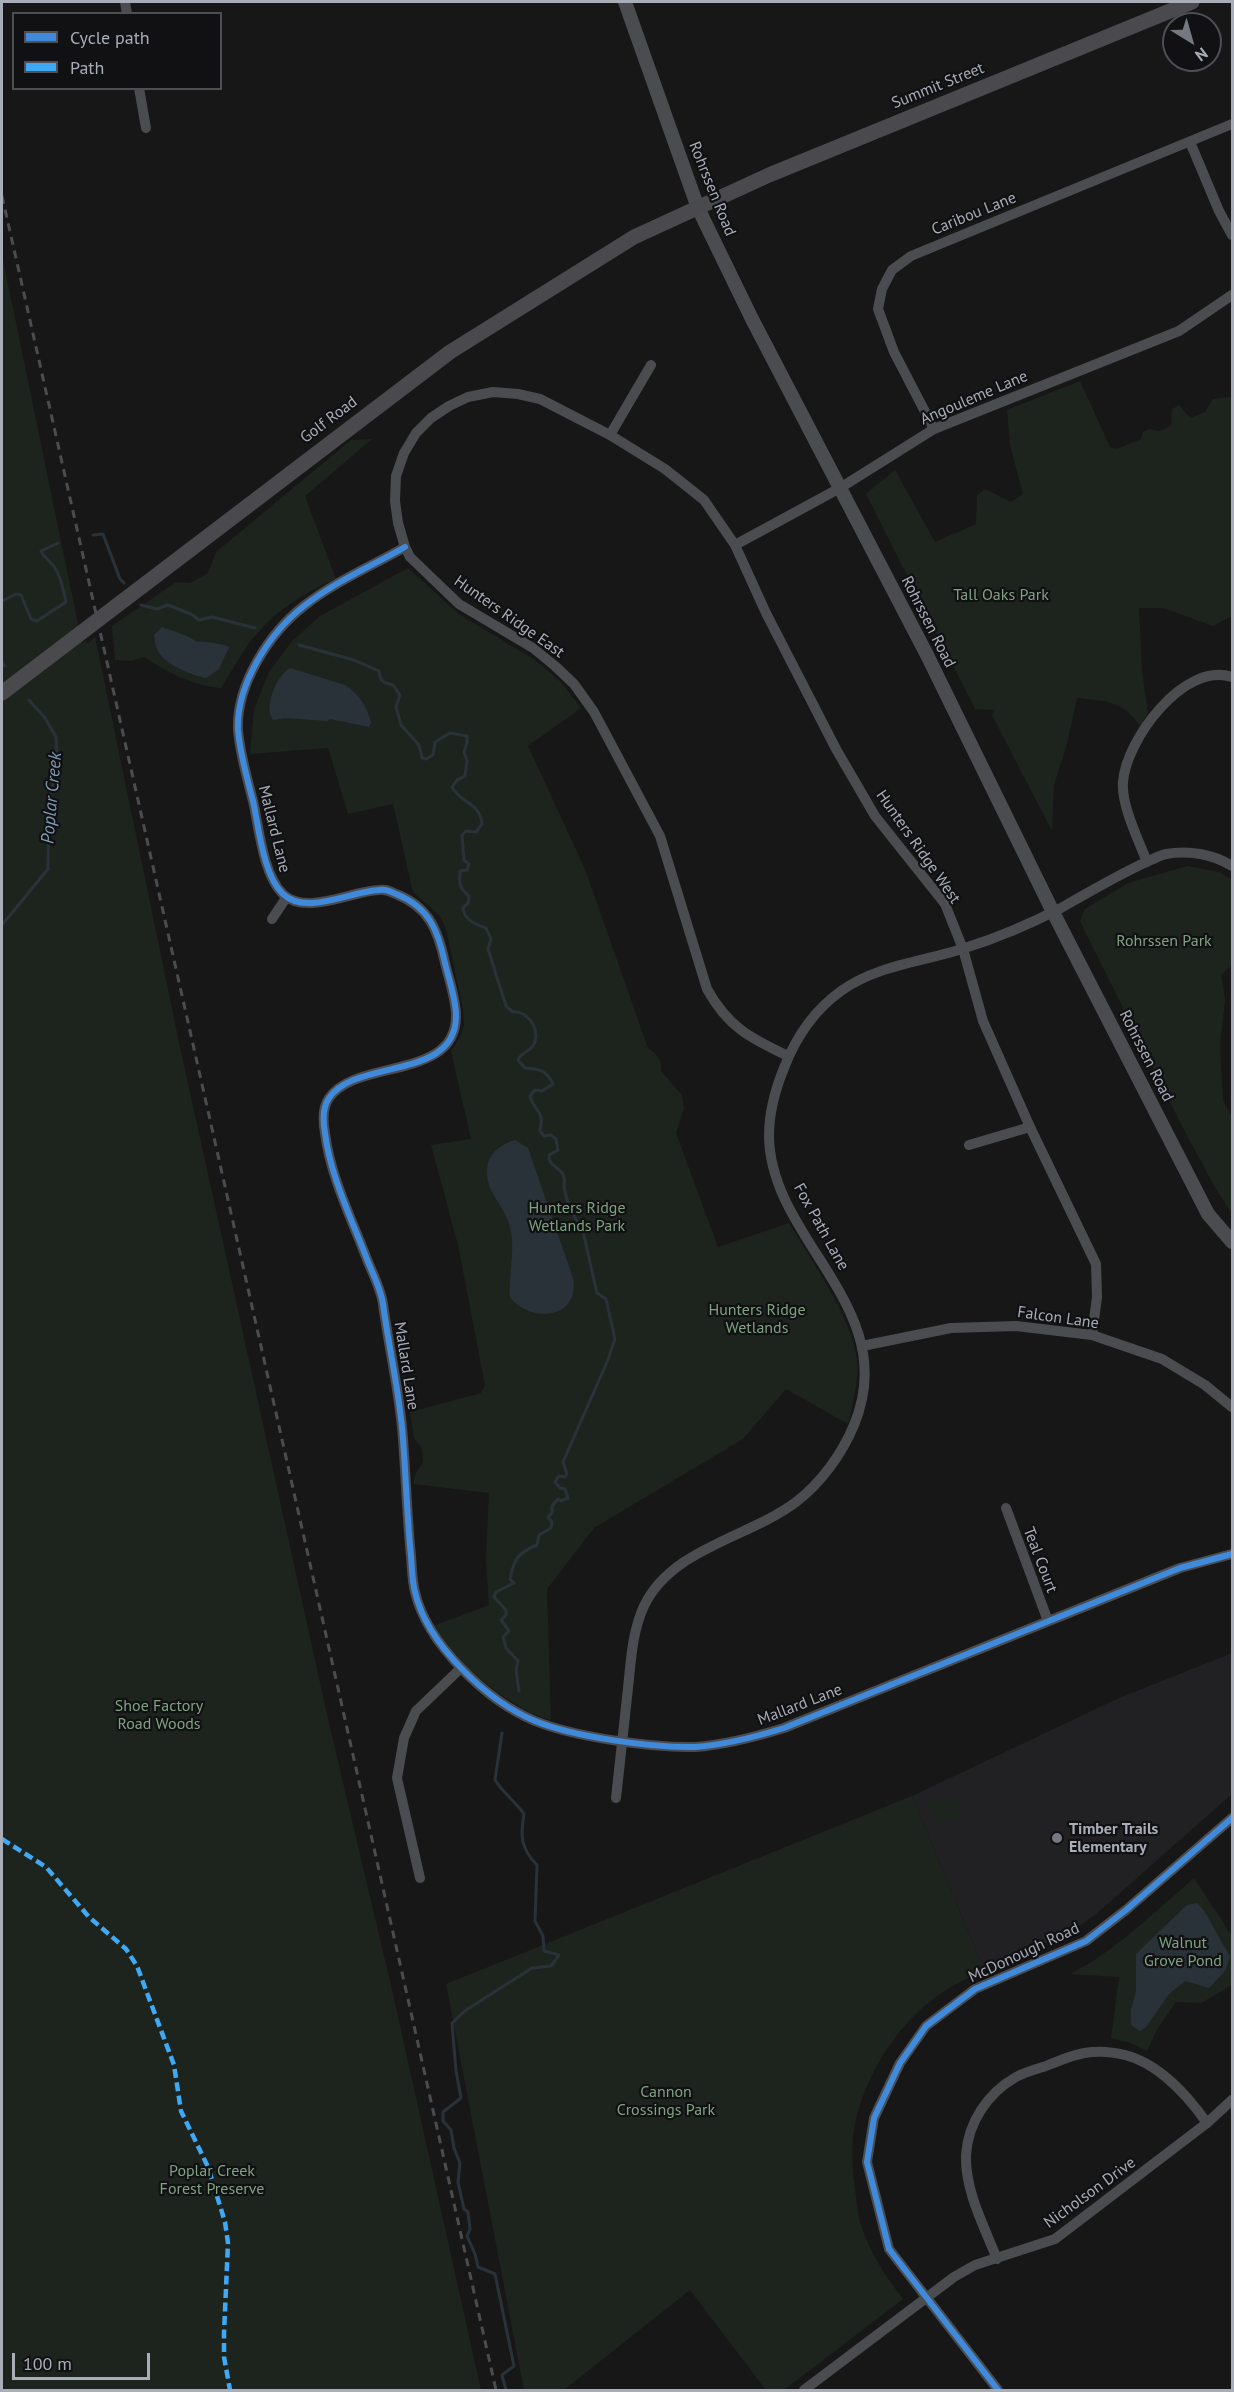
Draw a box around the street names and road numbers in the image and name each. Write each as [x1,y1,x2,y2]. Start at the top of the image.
street label: Summit Street [889,59,987,113]
street label: Rohrssen Road [684,139,740,239]
street label: Caribou Lane [929,188,1019,240]
street label: Angouleme Lane [917,367,1031,429]
street label: Golf Road [297,392,361,448]
street label: Hunters Ridge East [450,572,568,662]
street label: Rohrssen Road [897,573,959,671]
street label: Mallard Lane [254,784,294,874]
street label: Hunters Ridge West [872,787,964,907]
street label: Rohrssen Road [1115,1007,1177,1105]
street label: Fox Path Lane [789,1180,853,1274]
street label: Falcon Lane [1016,1303,1100,1333]
street label: Mallard Lane [390,1321,422,1411]
street label: Teal Court [1019,1524,1061,1596]
street label: Mallard Lane [755,1680,845,1730]
street label: McDonough Road [965,1919,1083,1987]
street label: Nicholson Drive [1040,2153,1140,2233]

